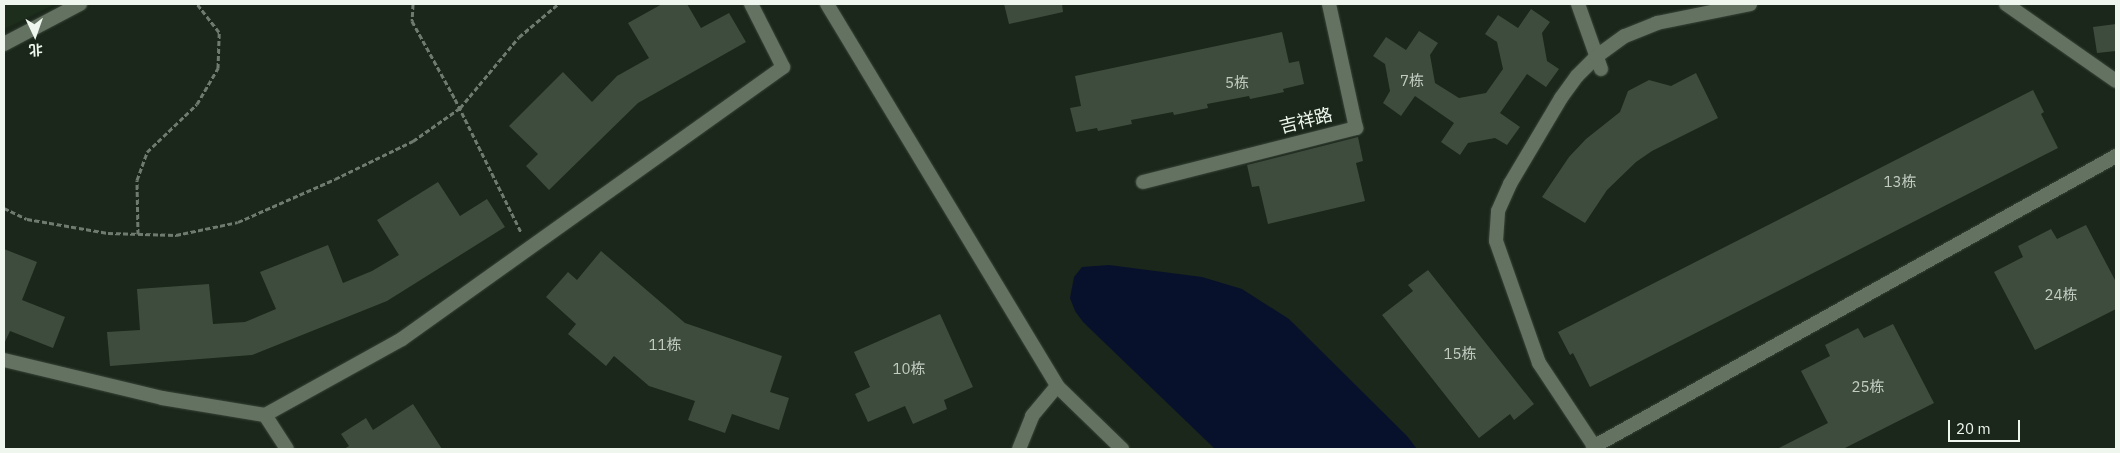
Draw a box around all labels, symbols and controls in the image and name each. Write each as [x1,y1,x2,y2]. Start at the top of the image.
north arrow [10,10,60,60]
text: 北 [28,41,43,59]
house number: 7栋 [1400,72,1424,90]
house number: 5栋 [1225,74,1249,92]
street label: 吉祥路 [1277,104,1335,138]
house number: 13栋 [1884,173,1916,191]
house number: 24栋 [2045,286,2077,304]
house number: 11栋 [649,336,681,354]
house number: 15栋 [1444,345,1476,363]
house number: 10栋 [893,360,925,378]
house number: 25栋 [1852,378,1884,396]
scale bar [1950,410,2022,442]
text: 20 m [1956,419,1991,438]

